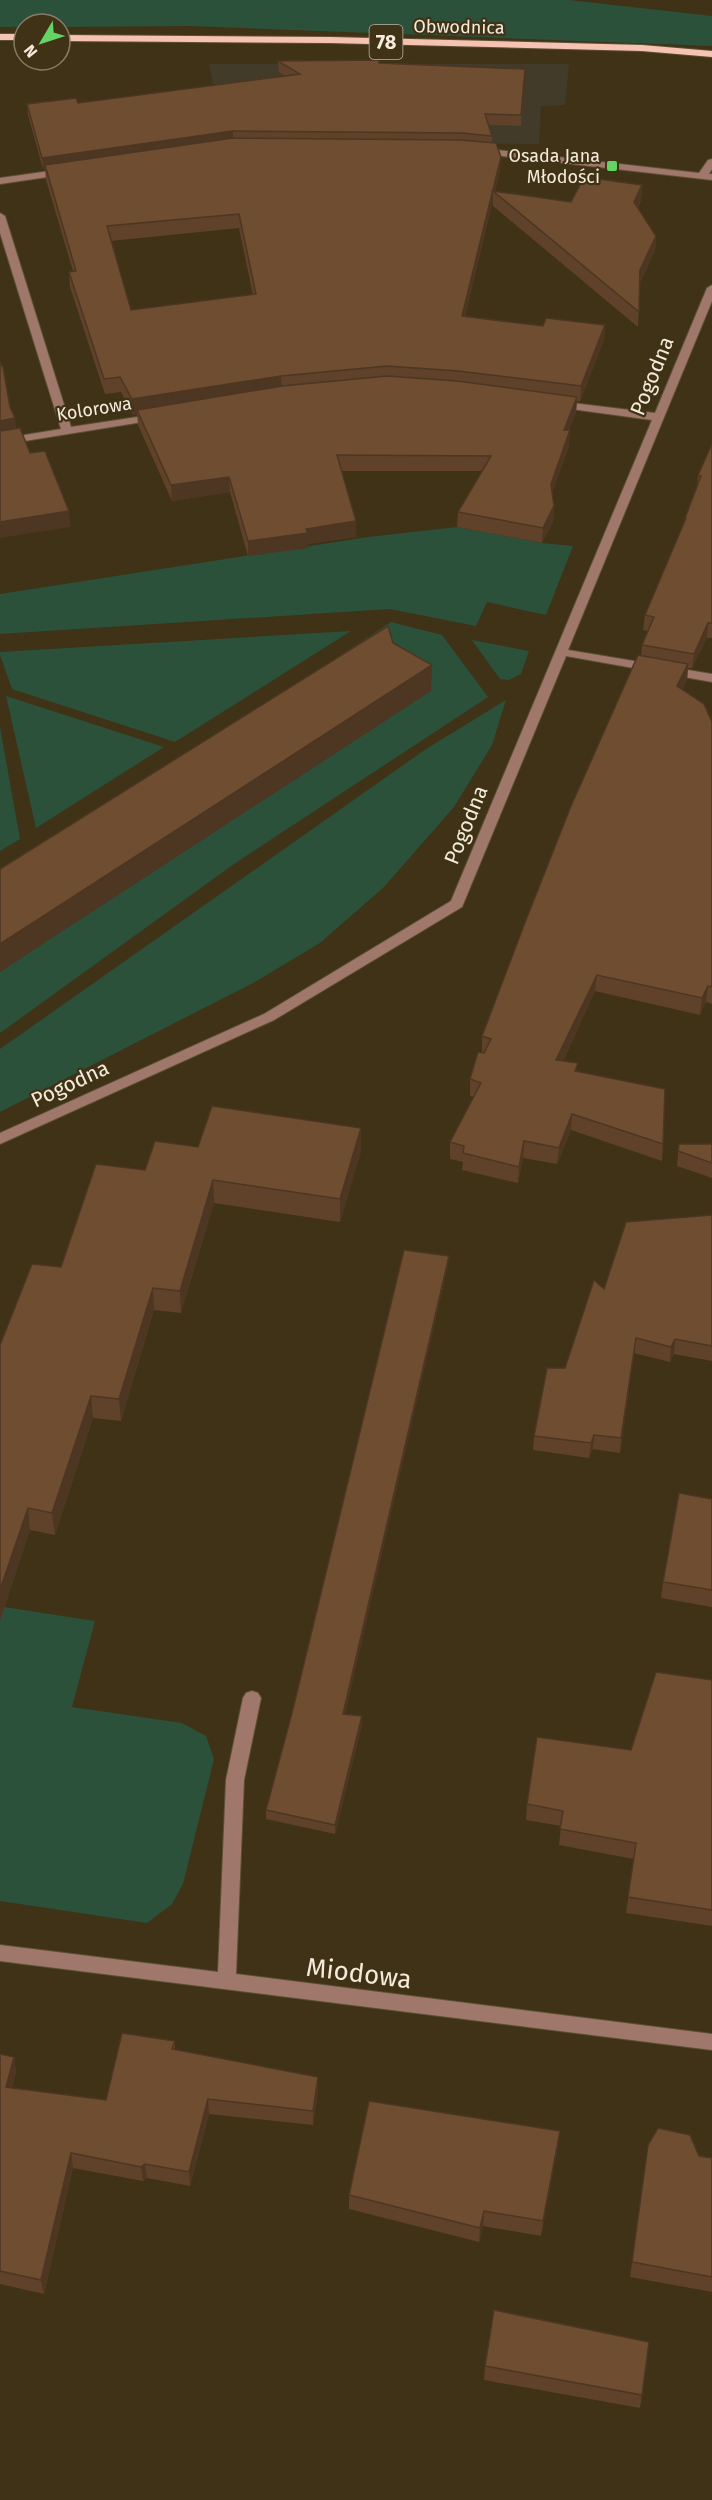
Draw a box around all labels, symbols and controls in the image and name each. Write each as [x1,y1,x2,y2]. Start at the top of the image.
north arrow [12,12,72,72]
street label: Obwodnica [413,15,505,39]
road number: 78 [370,25,402,59]
text: N [20,41,41,61]
place label: Osada Jana Młodości [509,145,600,188]
marker: Osada Jana Młodości [605,159,619,173]
street label: Pogodna [624,333,680,419]
street label: Kolorowa [55,392,133,426]
street label: Pogodna [438,782,494,868]
street label: Pogodna [27,1055,113,1113]
street label: Miodowa [304,1952,413,1995]

